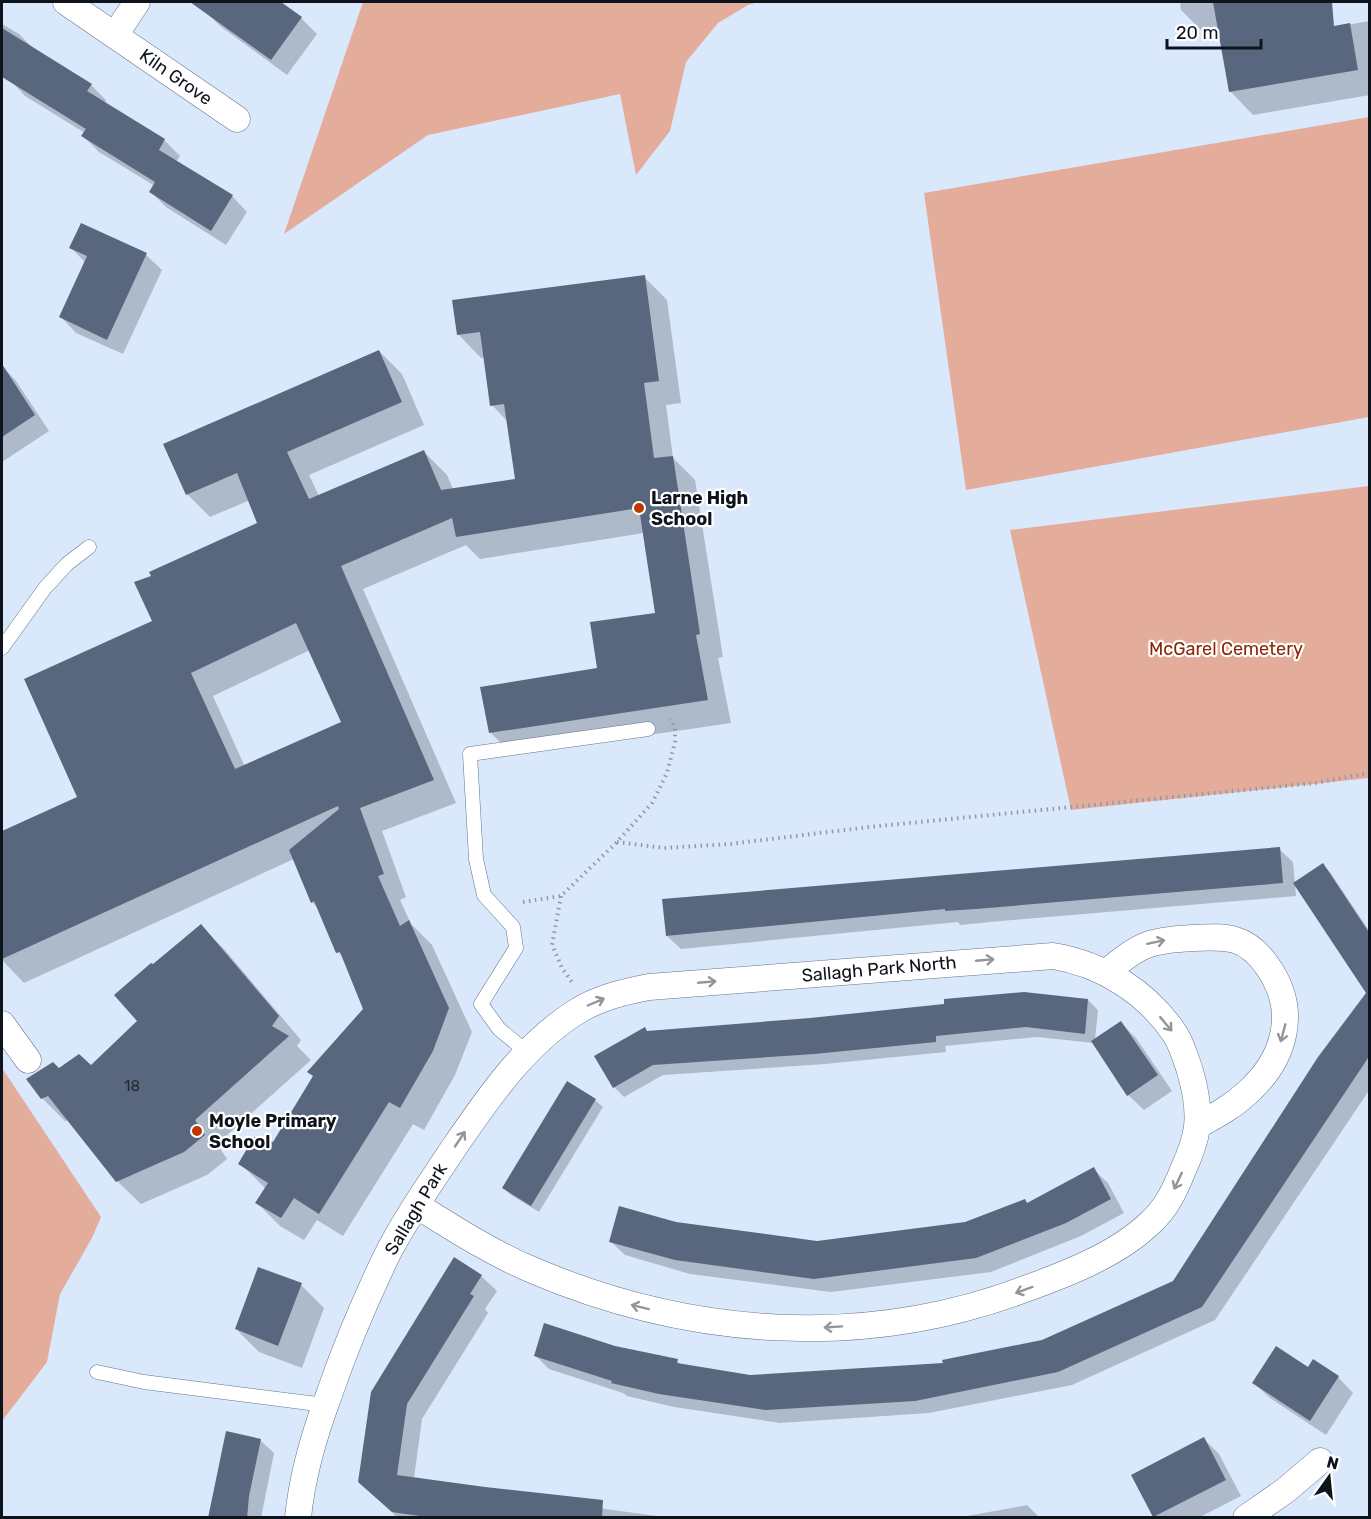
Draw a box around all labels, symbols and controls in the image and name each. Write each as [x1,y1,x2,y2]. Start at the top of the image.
scale bar [1167,12,1262,50]
text: 20 m [1176,22,1218,44]
street label: Kiln Grove [135,44,217,110]
place label: Larne High School [651,487,748,530]
marker: Larne High School [632,501,646,515]
park label: McGarel Cemetery [1149,638,1303,660]
one-way arrow [1145,936,1165,947]
street label: Sallagh Park North [801,951,957,987]
one-way arrow [975,954,995,965]
one-way arrow [697,977,717,988]
one-way arrow [586,996,604,1007]
one-way arrow [1160,1016,1173,1032]
one-way arrow [1277,1023,1289,1042]
house number: 18 [124,1077,140,1095]
place label: Moyle Primary School [209,1110,337,1153]
marker: Moyle Primary School [190,1124,204,1138]
one-way arrow [454,1131,466,1147]
street label: Sallagh Park [380,1158,452,1259]
one-way arrow [1172,1172,1184,1190]
one-way arrow [1015,1285,1033,1296]
one-way arrow [631,1300,650,1312]
one-way arrow [824,1322,844,1333]
north arrow [1299,1447,1359,1507]
text: N [1325,1452,1341,1474]

